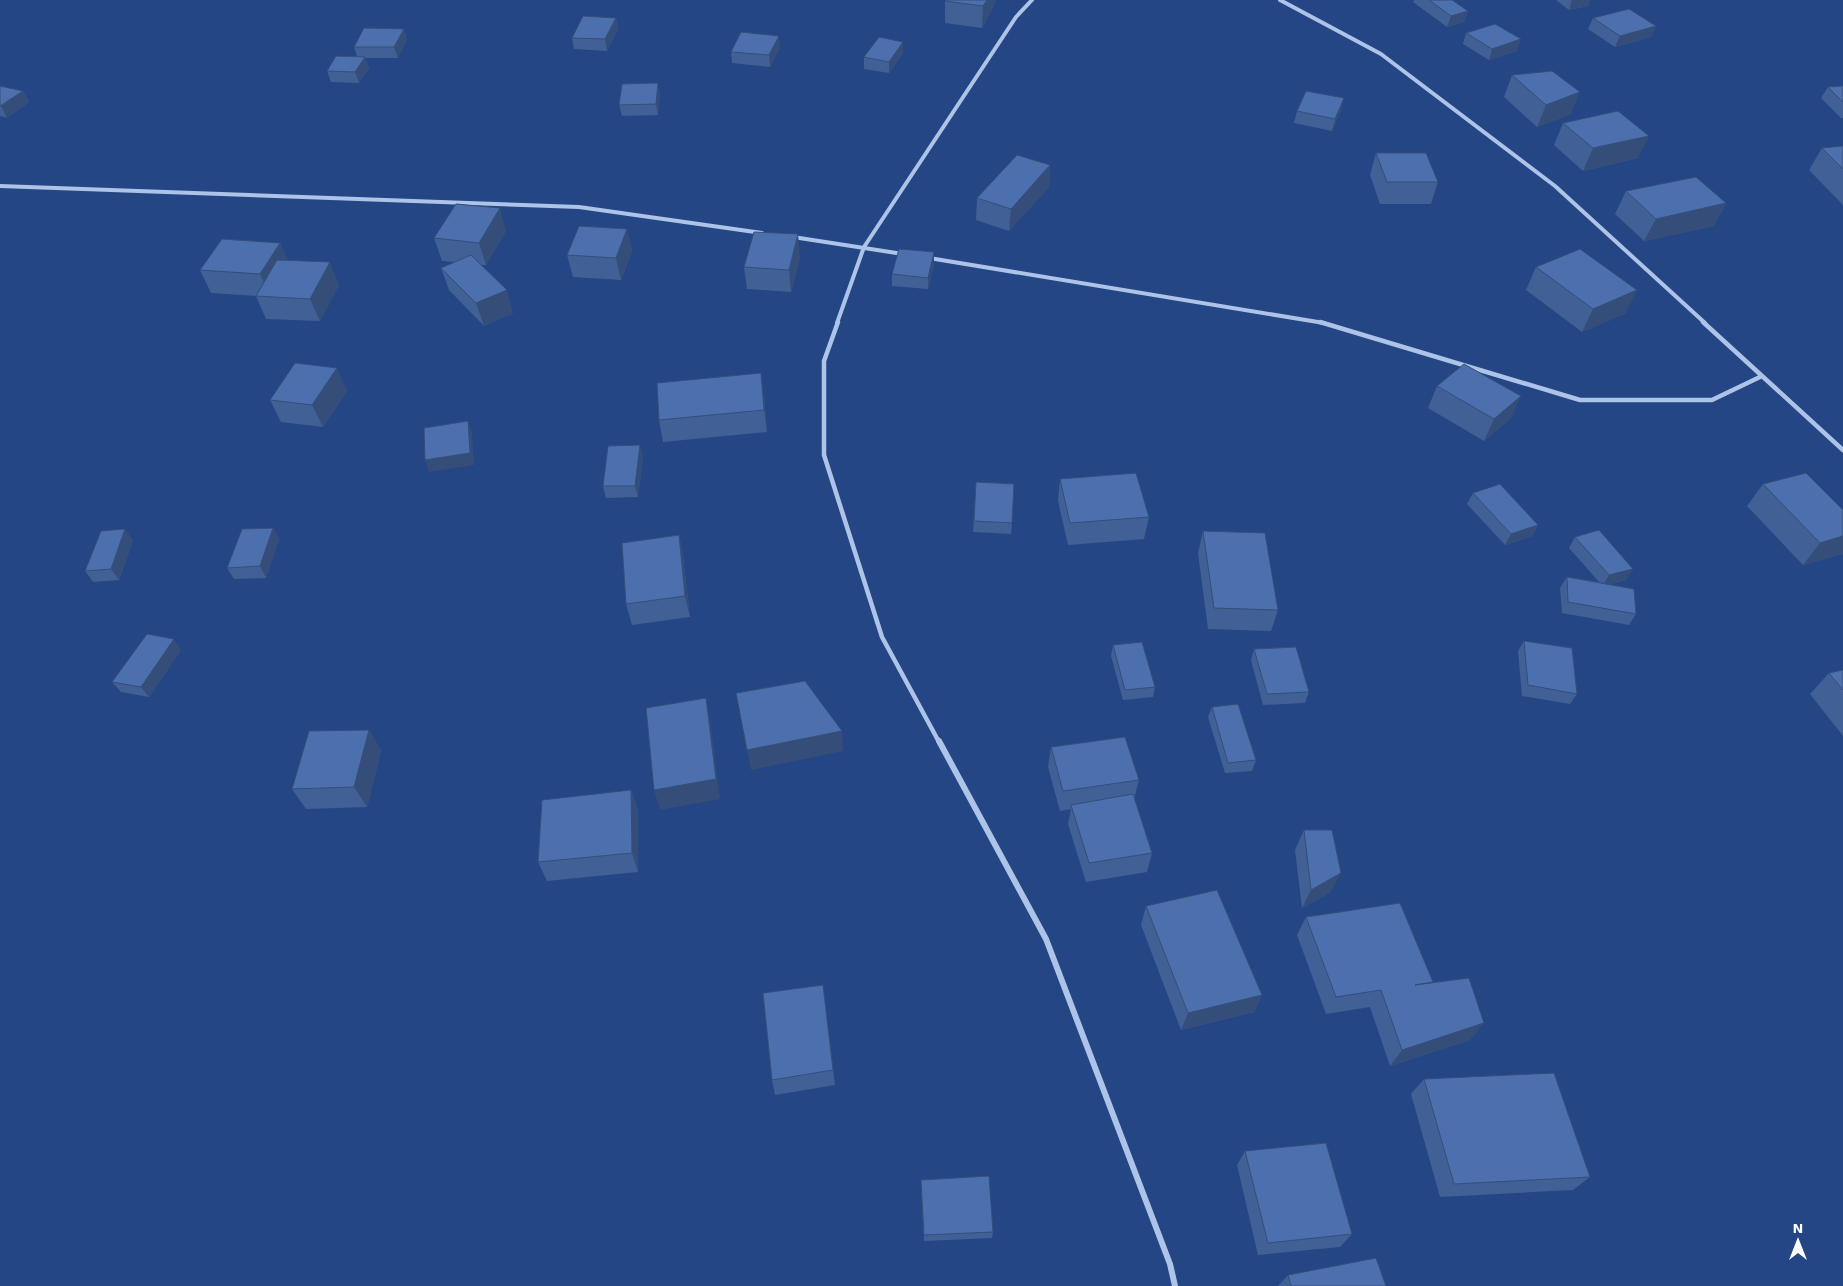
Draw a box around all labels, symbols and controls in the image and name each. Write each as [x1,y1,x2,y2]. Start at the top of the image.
north arrow [1773,1216,1823,1266]
text: N [1793,1220,1803,1236]

